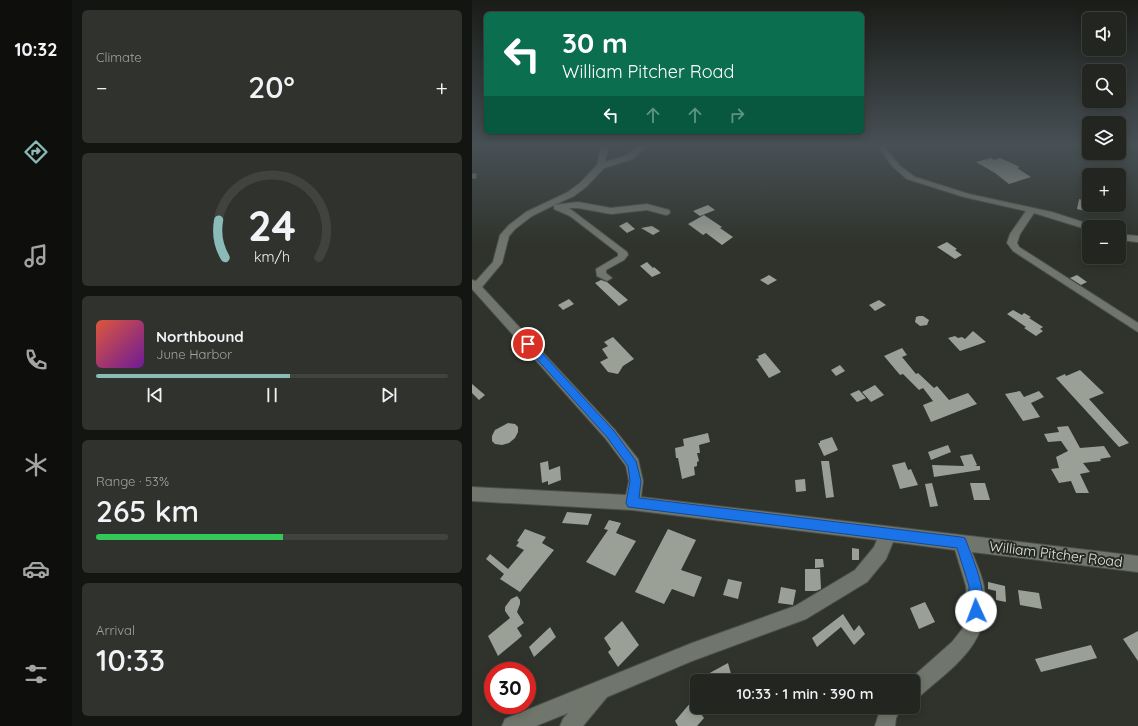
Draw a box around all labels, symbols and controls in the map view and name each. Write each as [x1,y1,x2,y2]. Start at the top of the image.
map controls [1082,12,1126,264]
button: sound [1082,12,1126,56]
text: 30 m [562,25,628,60]
icon: left [496,28,548,80]
text: 10:32 [15,38,57,61]
text: Climate [96,49,142,65]
text: William Pitcher Road [562,60,734,83]
button: search [1082,64,1126,108]
text: 20° [248,68,295,106]
text: − [96,74,107,102]
text: + [436,74,448,102]
icon: left [600,104,622,126]
icon: ahead [642,104,664,126]
icon: ahead [684,104,706,126]
icon: right [726,104,748,126]
button: layers [1082,116,1126,160]
icon: directions [22,138,50,166]
button: + [1082,168,1126,212]
text: 24 [248,199,296,251]
button: − [1082,220,1126,264]
icon: music [22,242,50,270]
text: km/h [254,247,290,265]
text: Northbound [156,327,244,346]
pin [511,327,545,361]
icon: arrive [517,333,539,355]
icon: phone [22,346,50,374]
text: June Harbor [156,346,232,362]
icon: previous [144,384,166,406]
icon: pause [261,384,283,406]
icon: next [378,384,400,406]
icon: climate [22,451,50,479]
text: Range · 53% [96,473,169,489]
text: 265 km [96,492,199,530]
street label: William Pitcher Road [988,537,1124,571]
icon: car [22,555,50,583]
position arrow [955,590,997,632]
text: Arrival [96,622,135,638]
text: 10:33 [96,641,165,679]
icon: filters [22,660,50,688]
speed limit sign: 30 [484,662,536,714]
text: 10:33 · 1 min · 390 m [736,684,874,703]

